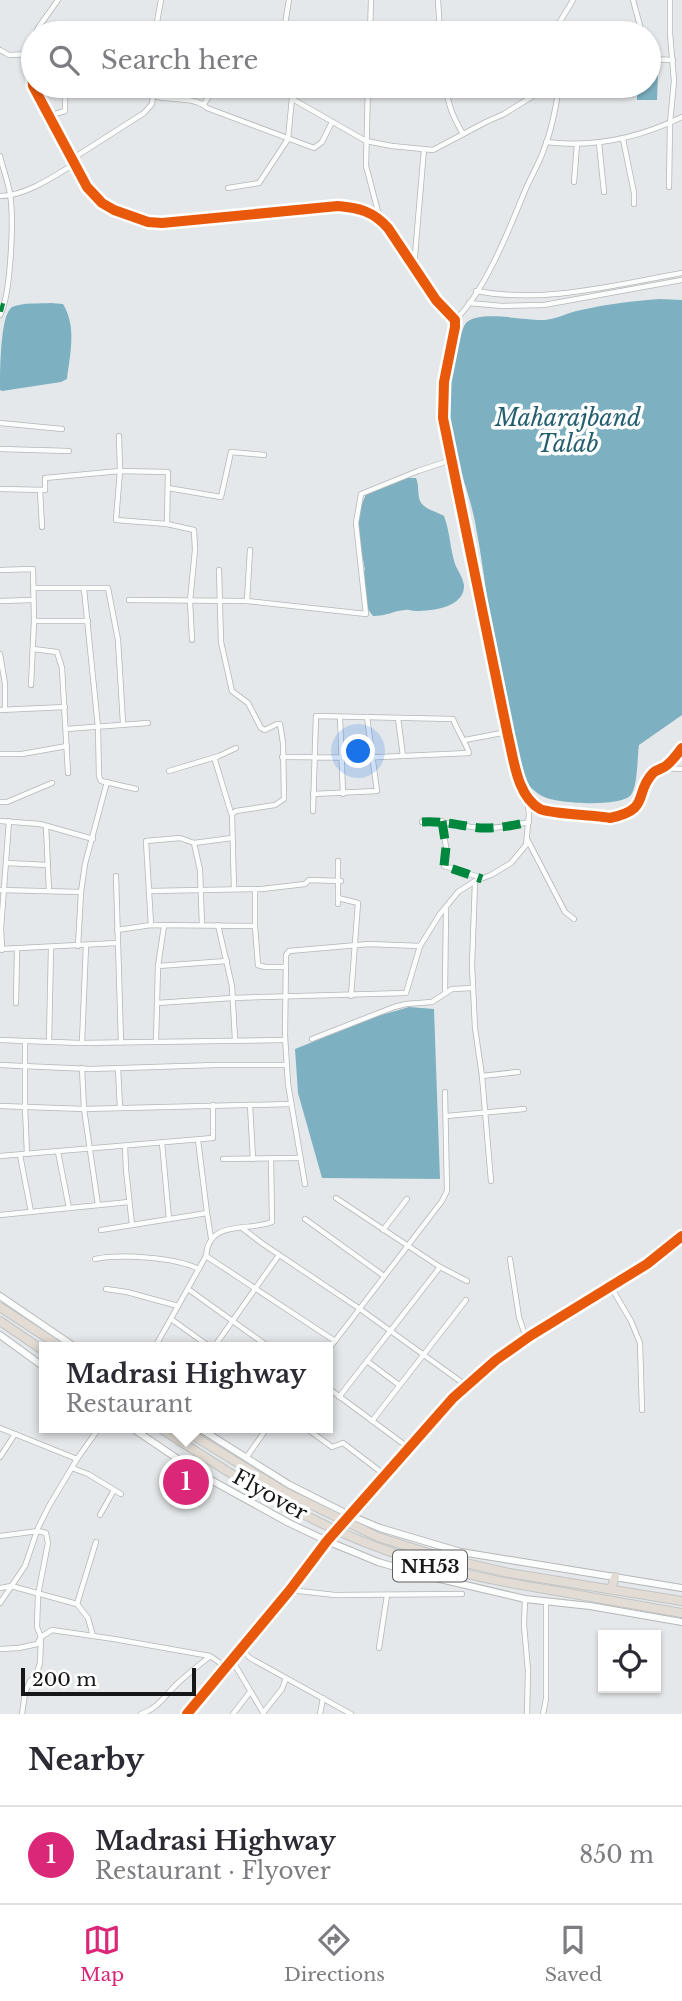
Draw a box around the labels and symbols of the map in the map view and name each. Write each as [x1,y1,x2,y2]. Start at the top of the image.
water label: Maharajband Talab [494,404,641,458]
your location [341,734,375,768]
pin: 1 [163,1456,209,1508]
street label: Flyover [228,1464,312,1526]
road number: NH53 [393,1550,467,1582]
scale bar [21,1665,196,1697]

